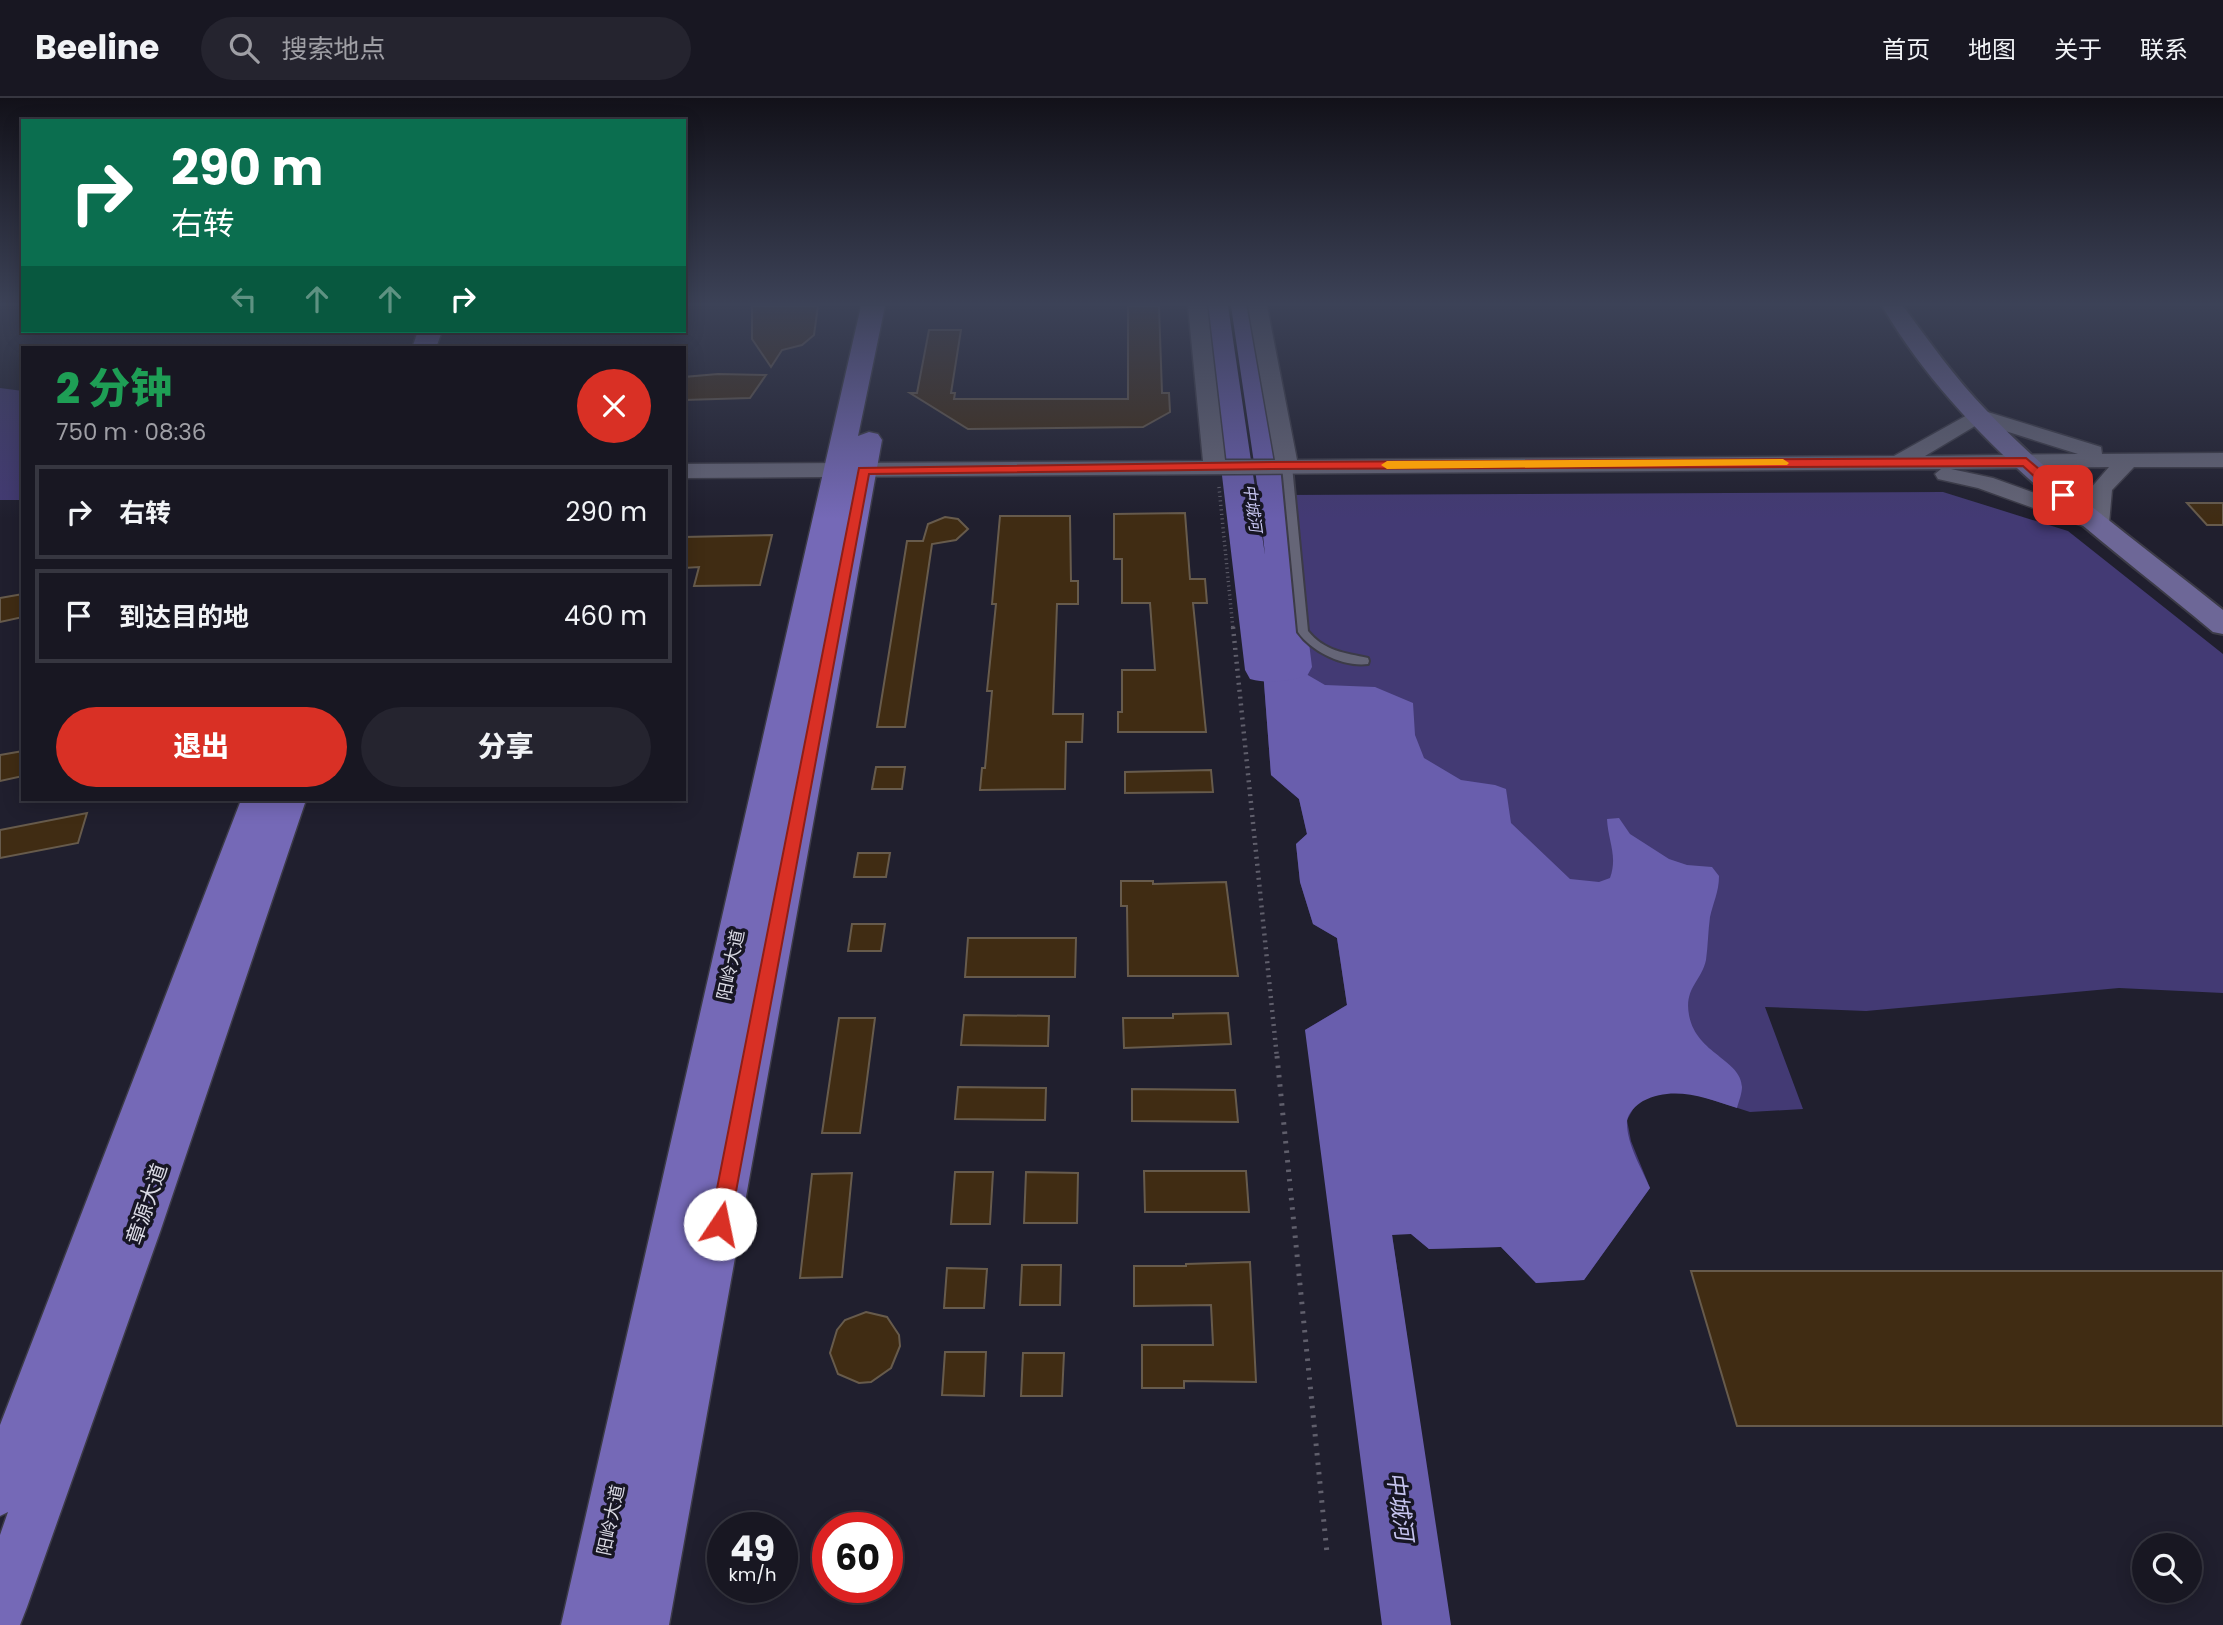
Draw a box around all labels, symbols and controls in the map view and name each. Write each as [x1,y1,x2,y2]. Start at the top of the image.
search box [201,17,691,80]
text: Beeline [35,24,159,71]
icon: search [225,29,263,67]
text: 搜索地点 [281,31,385,67]
text: 首页 [1882,33,1930,66]
text: 地图 [1968,33,2016,66]
text: 关于 [2054,33,2102,66]
text: 联系 [2140,33,2188,66]
text: 290 m [171,134,323,202]
icon: right [56,147,147,238]
text: 右转 [171,201,235,246]
icon: left [225,280,263,318]
icon: ahead [298,280,336,318]
icon: ahead [371,280,409,318]
icon: right [444,280,482,318]
text: 2 分钟 [56,359,172,418]
button: close [577,369,651,443]
text: 750 m · 08:36 [56,416,206,448]
pin [2033,465,2093,525]
icon: arrive [2044,476,2082,514]
water label: 中城河 [1238,483,1268,536]
icon: right [60,493,98,531]
text: 290 m [566,494,647,530]
text: 右转 [119,495,171,531]
icon: arrive [60,597,98,635]
text: 460 m [564,598,647,634]
text: 到达目的地 [119,599,249,635]
button: 退出 [56,707,347,787]
button: 分享 [361,707,651,787]
street label: 阳岭大道 [711,927,750,1003]
street label: 章源大道 [119,1159,174,1248]
position arrow [683,1187,757,1261]
water label: 中城河 [1379,1470,1421,1546]
street label: 阳岭大道 [591,1482,630,1558]
speed limit sign: 60 [812,1512,903,1603]
text: 49 [730,1524,775,1573]
map controls [2132,1533,2202,1603]
button: search [2132,1533,2202,1603]
text: km/h [729,1562,776,1587]

